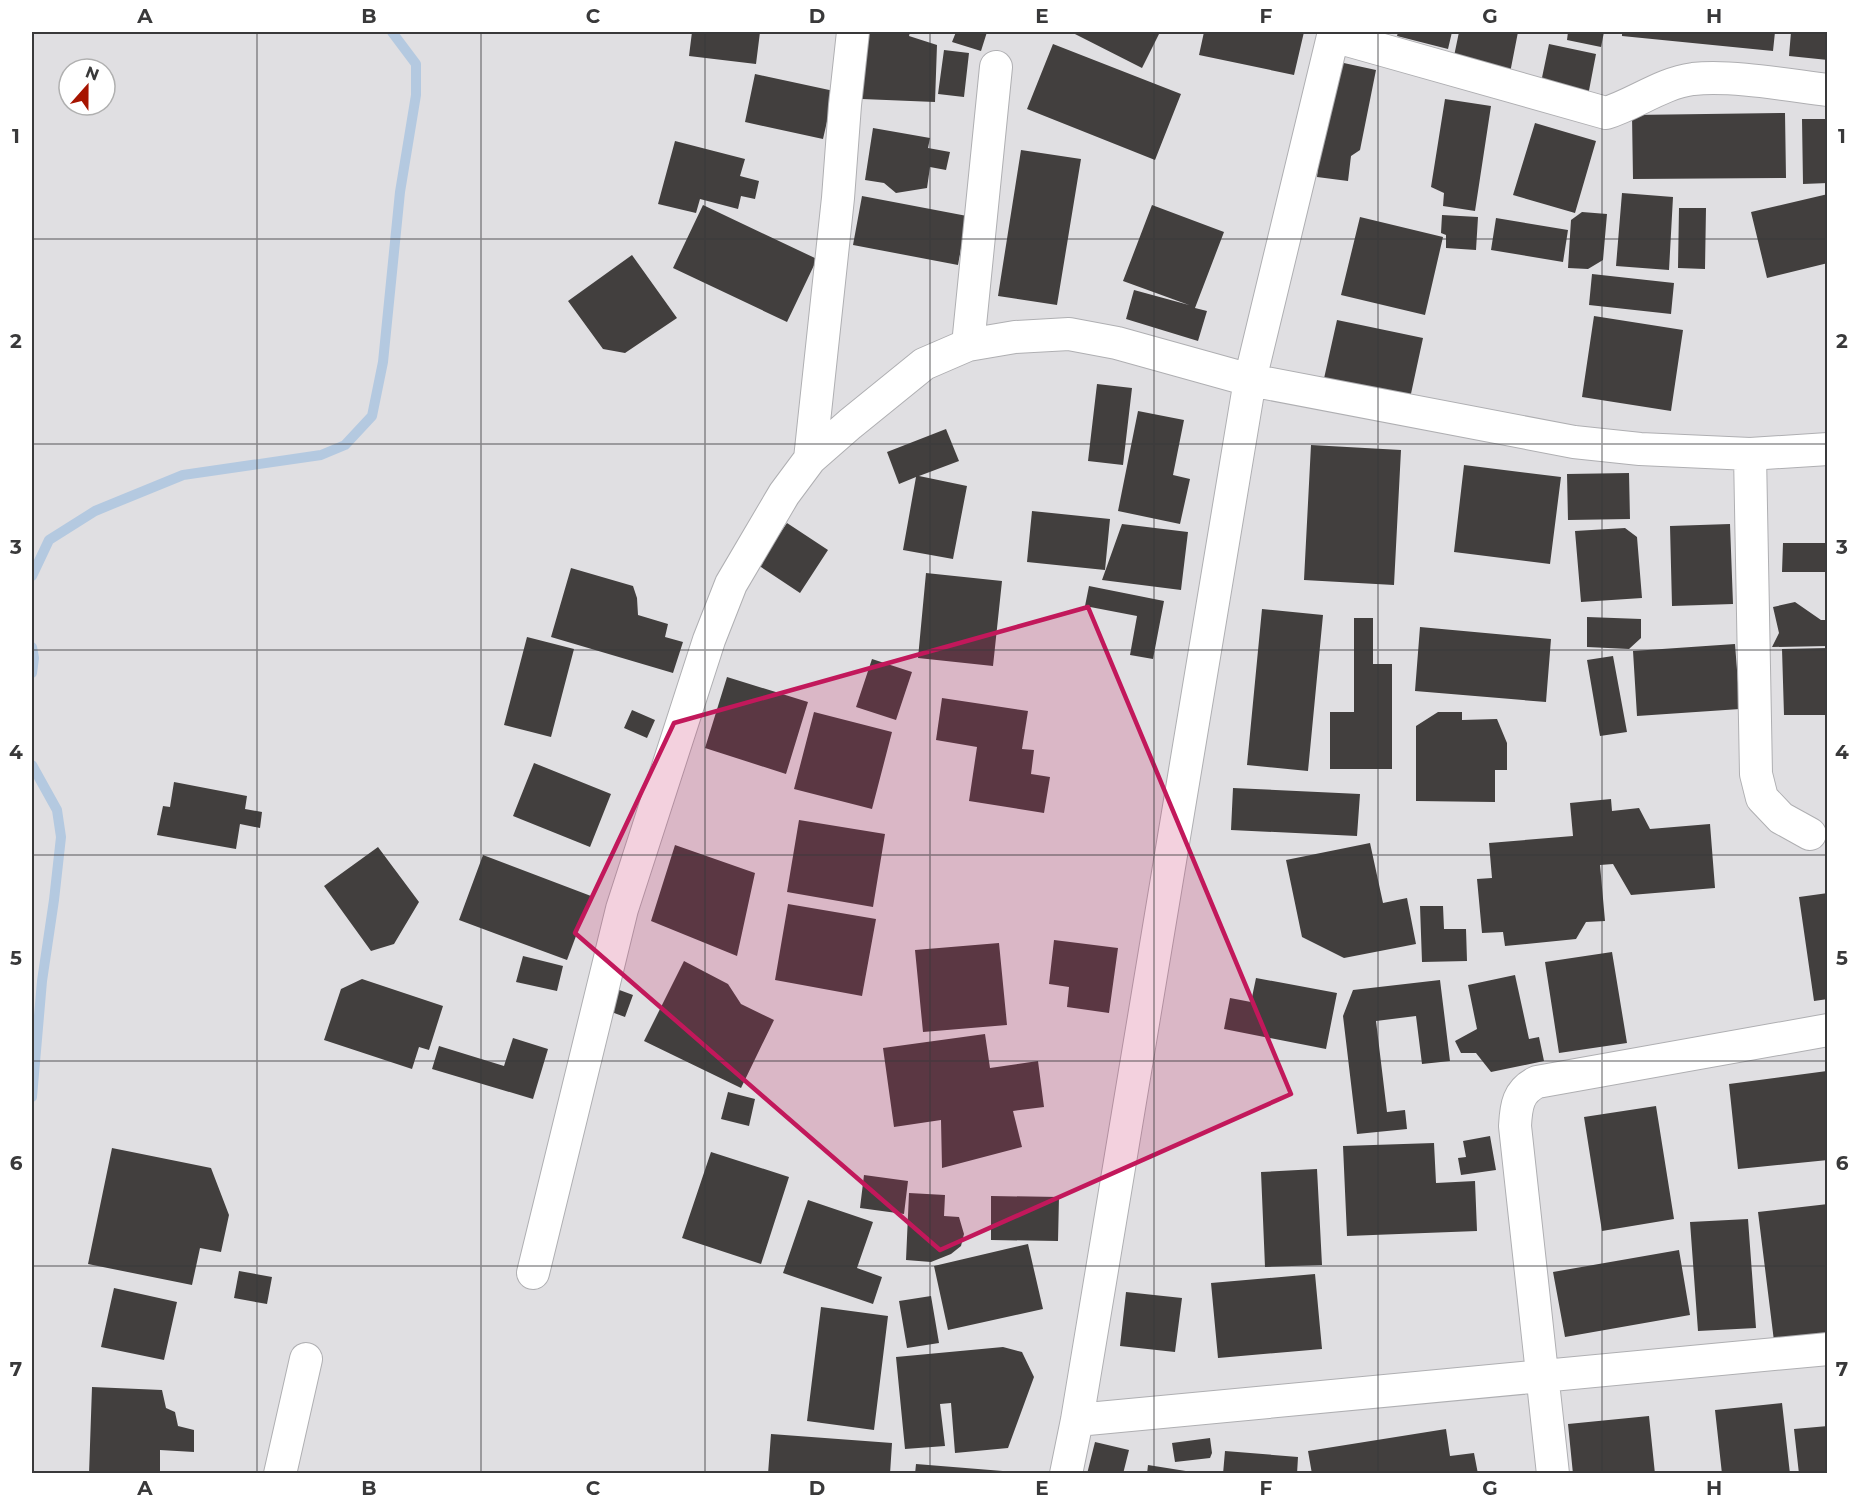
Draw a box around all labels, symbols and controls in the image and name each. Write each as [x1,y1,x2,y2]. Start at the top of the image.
text: A [136,4,153,28]
text: B [361,4,377,28]
text: C [586,4,601,28]
text: D [809,4,825,28]
text: E [1035,4,1049,28]
text: F [1260,4,1273,28]
text: G [1482,4,1498,28]
text: H [1706,4,1722,28]
north arrow [57,57,117,117]
text: N [83,62,102,85]
text: 1 [12,124,20,148]
text: 1 [1838,124,1846,148]
text: 2 [10,329,22,353]
text: 2 [1836,329,1848,353]
text: 3 [9,535,22,559]
text: 3 [1835,535,1848,559]
text: 4 [9,740,23,764]
text: 4 [1835,740,1849,764]
text: 5 [10,946,22,970]
text: 5 [1836,946,1848,970]
text: 6 [10,1151,23,1175]
text: 6 [1836,1151,1849,1175]
text: 7 [10,1357,22,1381]
text: 7 [1836,1357,1848,1381]
text: A [136,1476,153,1500]
text: B [361,1476,377,1500]
text: C [586,1476,601,1500]
text: D [809,1476,825,1500]
text: E [1035,1476,1049,1500]
text: F [1260,1476,1273,1500]
text: G [1482,1476,1498,1500]
text: H [1706,1476,1722,1500]

